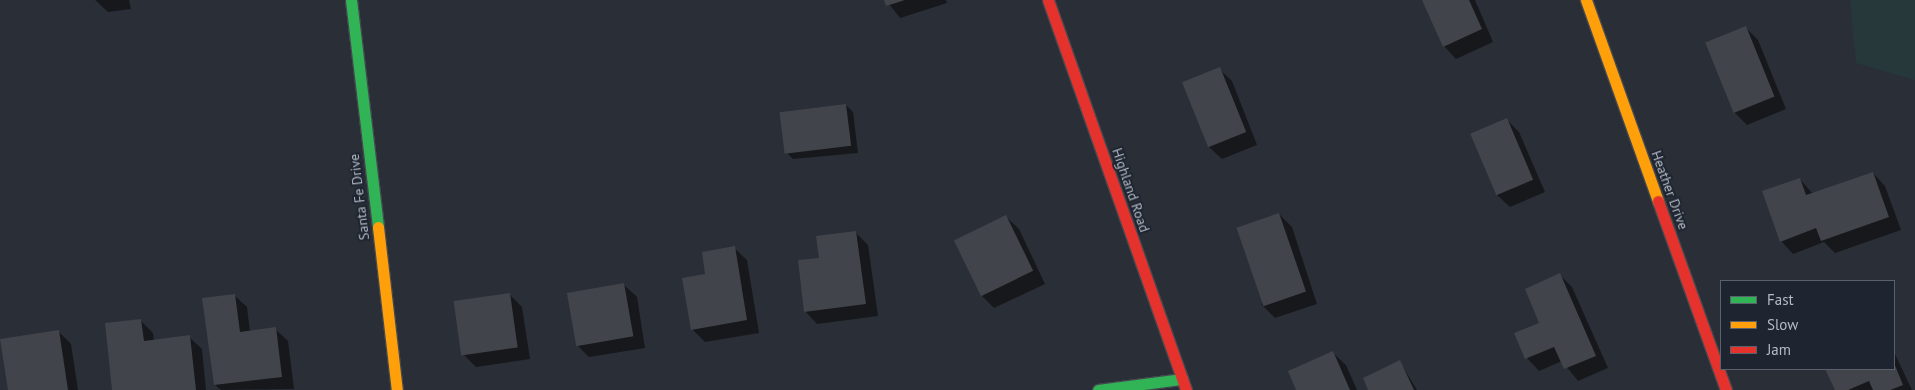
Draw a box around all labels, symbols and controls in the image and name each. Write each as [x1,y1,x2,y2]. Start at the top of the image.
street label: Highland Road [1109,146,1153,234]
street label: Heather Drive [1648,148,1692,232]
street label: Santa Fe Drive [345,153,373,241]
legend [1720,280,1895,370]
text: Fast [1767,290,1794,309]
text: Slow [1767,315,1798,334]
text: Jam [1767,340,1791,359]

